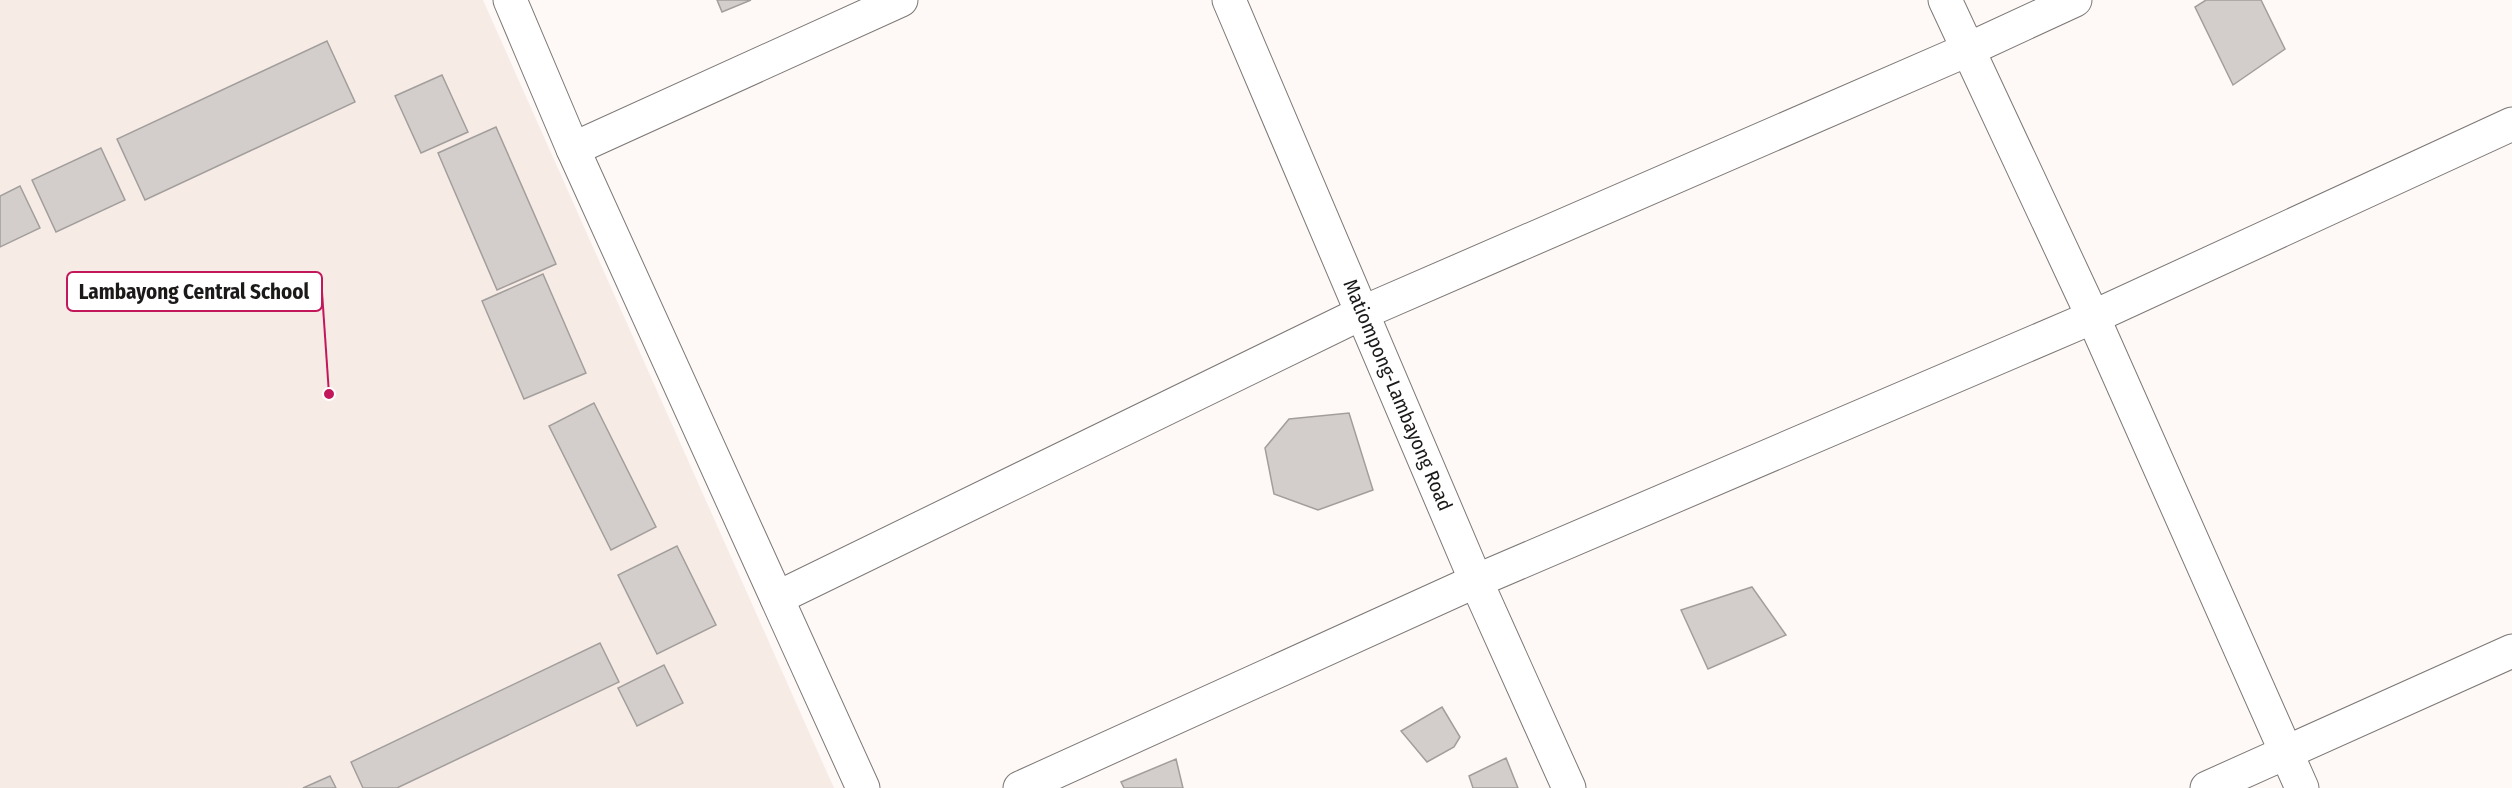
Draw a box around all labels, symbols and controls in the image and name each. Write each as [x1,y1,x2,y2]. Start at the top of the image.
callout: Lambayong Central School [67,272,322,311]
street label: Matiompong-Lambayong Road [1338,276,1458,514]
text: Lambayong Central School [79,279,310,305]

